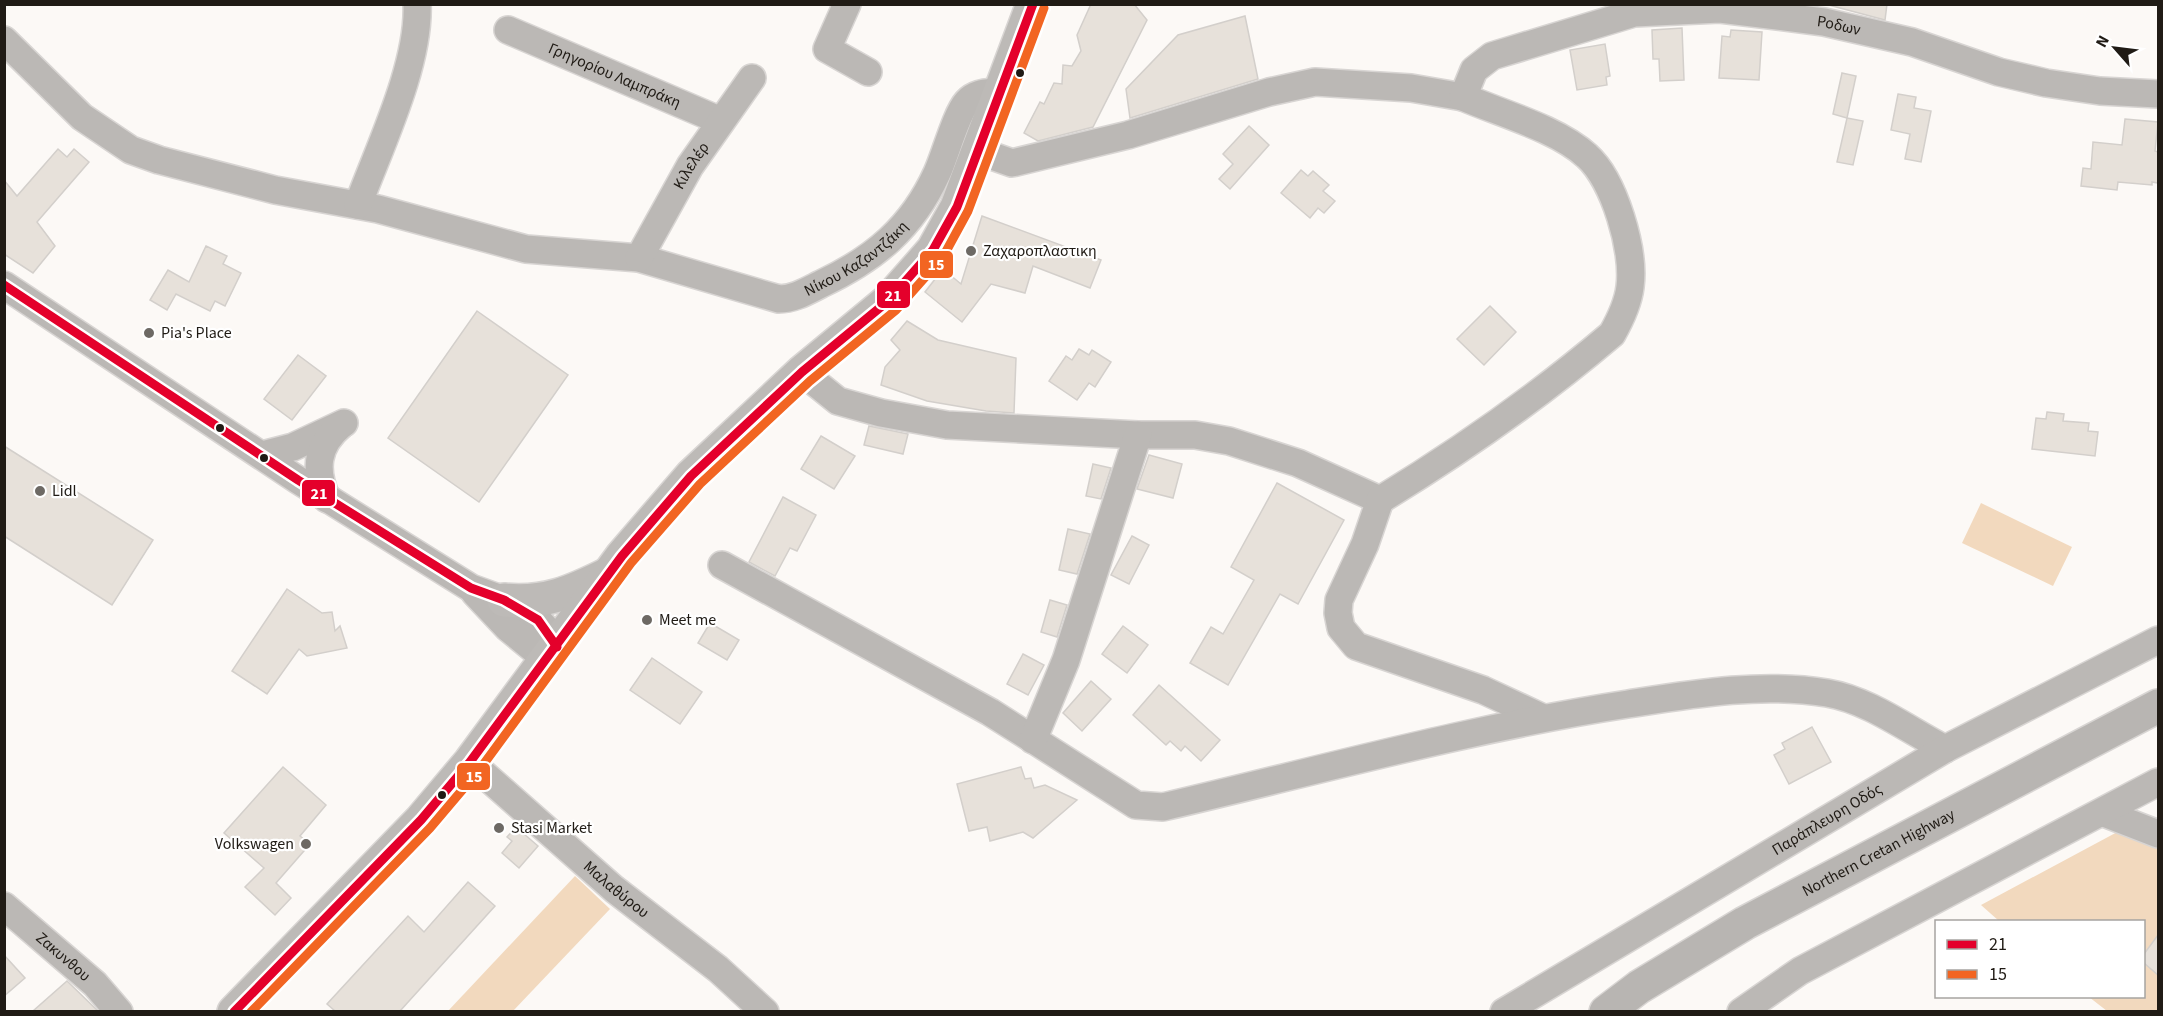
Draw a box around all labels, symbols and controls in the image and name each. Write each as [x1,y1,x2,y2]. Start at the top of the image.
street label: Ροδων [1816,10,1863,41]
north arrow [2085,18,2145,78]
text: N [2090,32,2115,51]
street label: Γρηγορίου Λαμπράκη [545,38,684,114]
unlabelled marker [1014,67,1026,79]
street label: Κιλελέρ [668,137,715,193]
street label: Νίκου Καζαντζάκη [800,216,913,302]
place label: Ζαχαροπλαστικη [983,240,1097,262]
marker: Ζαχαροπλαστικη [964,244,978,258]
line badge: 15 [919,250,954,279]
text: 15 [928,254,944,276]
line badge: 21 [876,280,911,309]
text: 21 [885,285,901,307]
place label: Pia's Place [161,322,232,344]
marker: Pia's Place [142,326,156,340]
unlabelled marker [214,422,226,434]
unlabelled marker [258,452,270,464]
line badge: 21 [301,479,336,507]
place label: Lidl [52,480,77,502]
text: 21 [311,483,327,505]
marker: Lidl [33,484,47,498]
place label: Meet me [659,609,716,631]
marker: Meet me [640,613,654,627]
line badge: 15 [456,762,491,791]
text: 15 [466,766,482,788]
street label: Παράπλευρη Οδός [1768,778,1886,861]
unlabelled marker [436,789,448,801]
street label: Northern Cretan Highway [1798,803,1959,902]
place label: Stasi Market [511,817,593,839]
marker: Stasi Market [492,821,506,835]
place label: Volkswagen [215,833,294,855]
marker: Volkswagen [299,837,313,851]
street label: Μαλαθύρου [578,856,654,923]
legend [1935,920,2145,998]
street label: Ζακυνθου [31,927,95,987]
text: 21 [1989,932,2007,957]
text: 15 [1989,962,2007,987]

